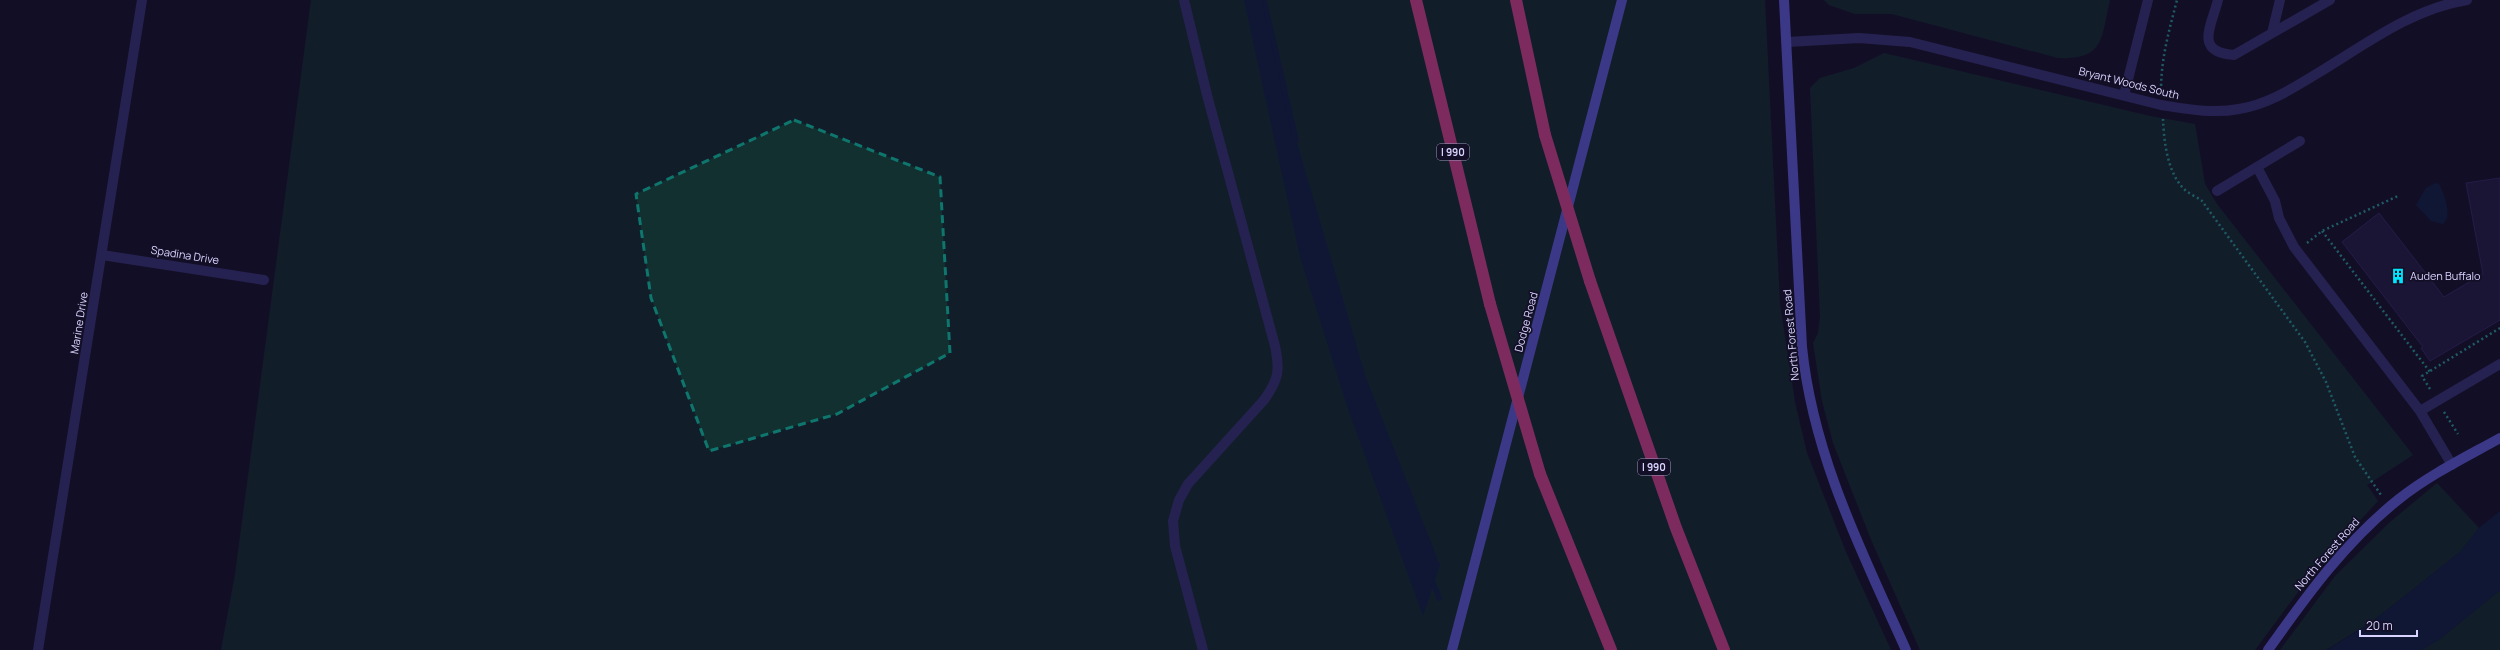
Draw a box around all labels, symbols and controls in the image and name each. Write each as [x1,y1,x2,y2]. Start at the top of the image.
street label: Bryant Woods South [2077,63,2181,102]
road number: I 990 [1437,144,1469,160]
street label: Spadina Drive [150,242,221,267]
building icon: Auden Buffalo [2389,267,2407,285]
place label: Auden Buffalo [2410,268,2481,283]
street label: North Forest Road [1779,289,1802,381]
street label: Marine Drive [66,290,91,355]
street label: Dodge Road [1510,290,1541,354]
road number: I 990 [1638,459,1670,475]
street label: North Forest Road [2291,514,2362,593]
scale bar [2360,612,2417,638]
text: 20 m [2366,617,2393,634]

